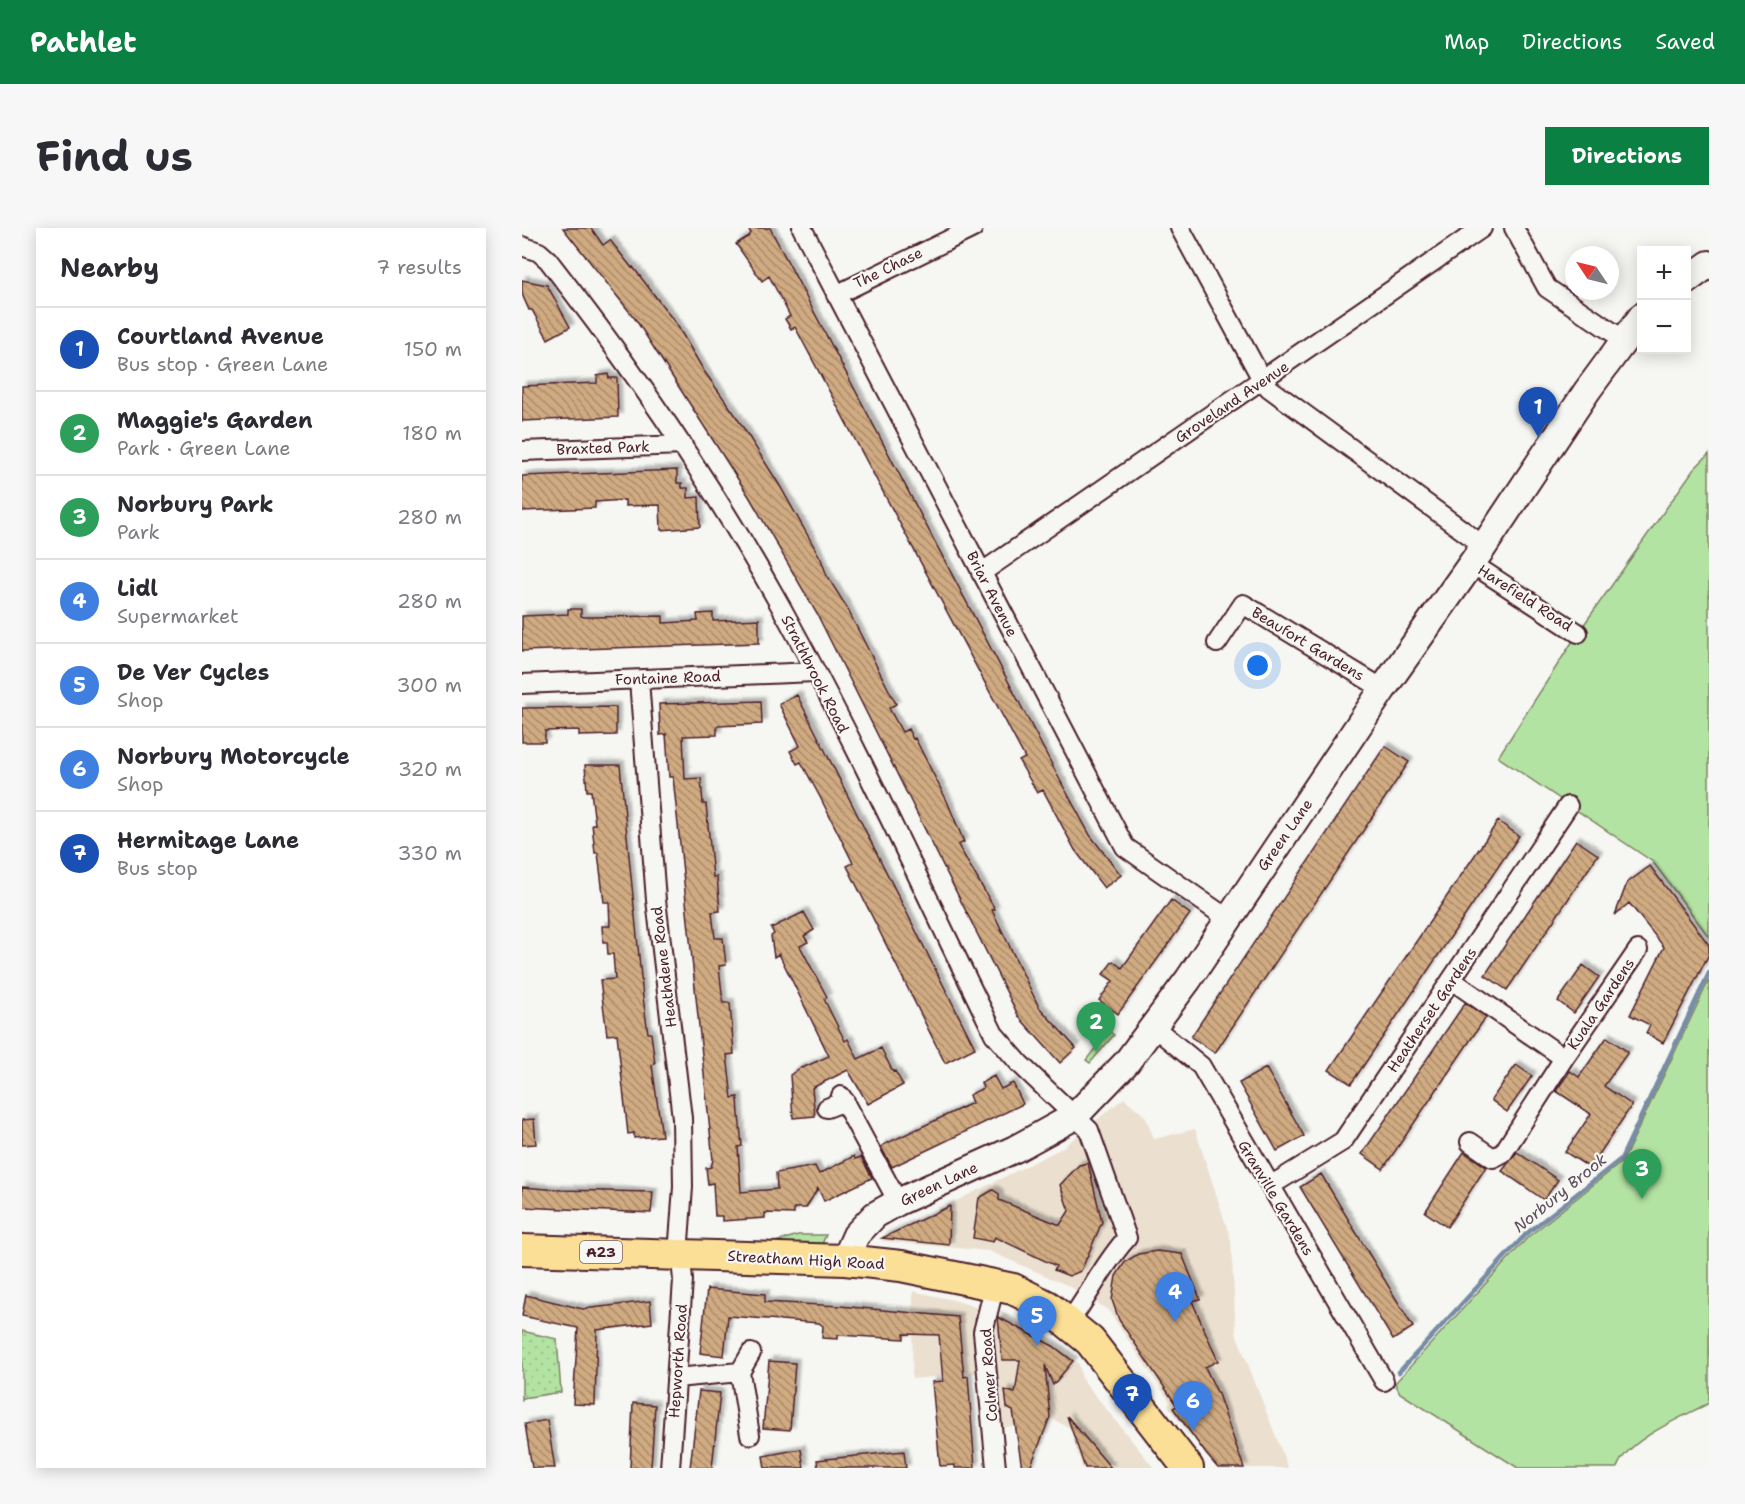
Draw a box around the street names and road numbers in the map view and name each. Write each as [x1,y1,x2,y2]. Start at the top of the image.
street label: The Chase [850,243,926,293]
street label: Groveland Avenue [1171,356,1293,448]
street label: Braxted Park [556,436,650,460]
street label: Briar Avenue [962,548,1022,640]
street label: Harefield Road [1474,560,1577,636]
street label: Beaufort Gardens [1248,602,1368,686]
street label: Strathbrook Road [777,612,854,737]
street label: Fontaine Road [615,666,722,690]
street label: Green Lane [1253,795,1317,875]
street label: Heathdene Road [647,905,681,1029]
street label: Heatherset Gardens [1383,944,1481,1076]
street label: Kuala Gardens [1563,954,1639,1054]
street label: Granville Gardens [1234,1136,1318,1260]
street label: Green Lane [897,1157,981,1211]
road number: A23 [580,1241,622,1263]
street label: Streatham High Road [727,1246,886,1274]
street label: Hepworth Road [664,1303,692,1419]
street label: Colmer Road [976,1327,1002,1422]

